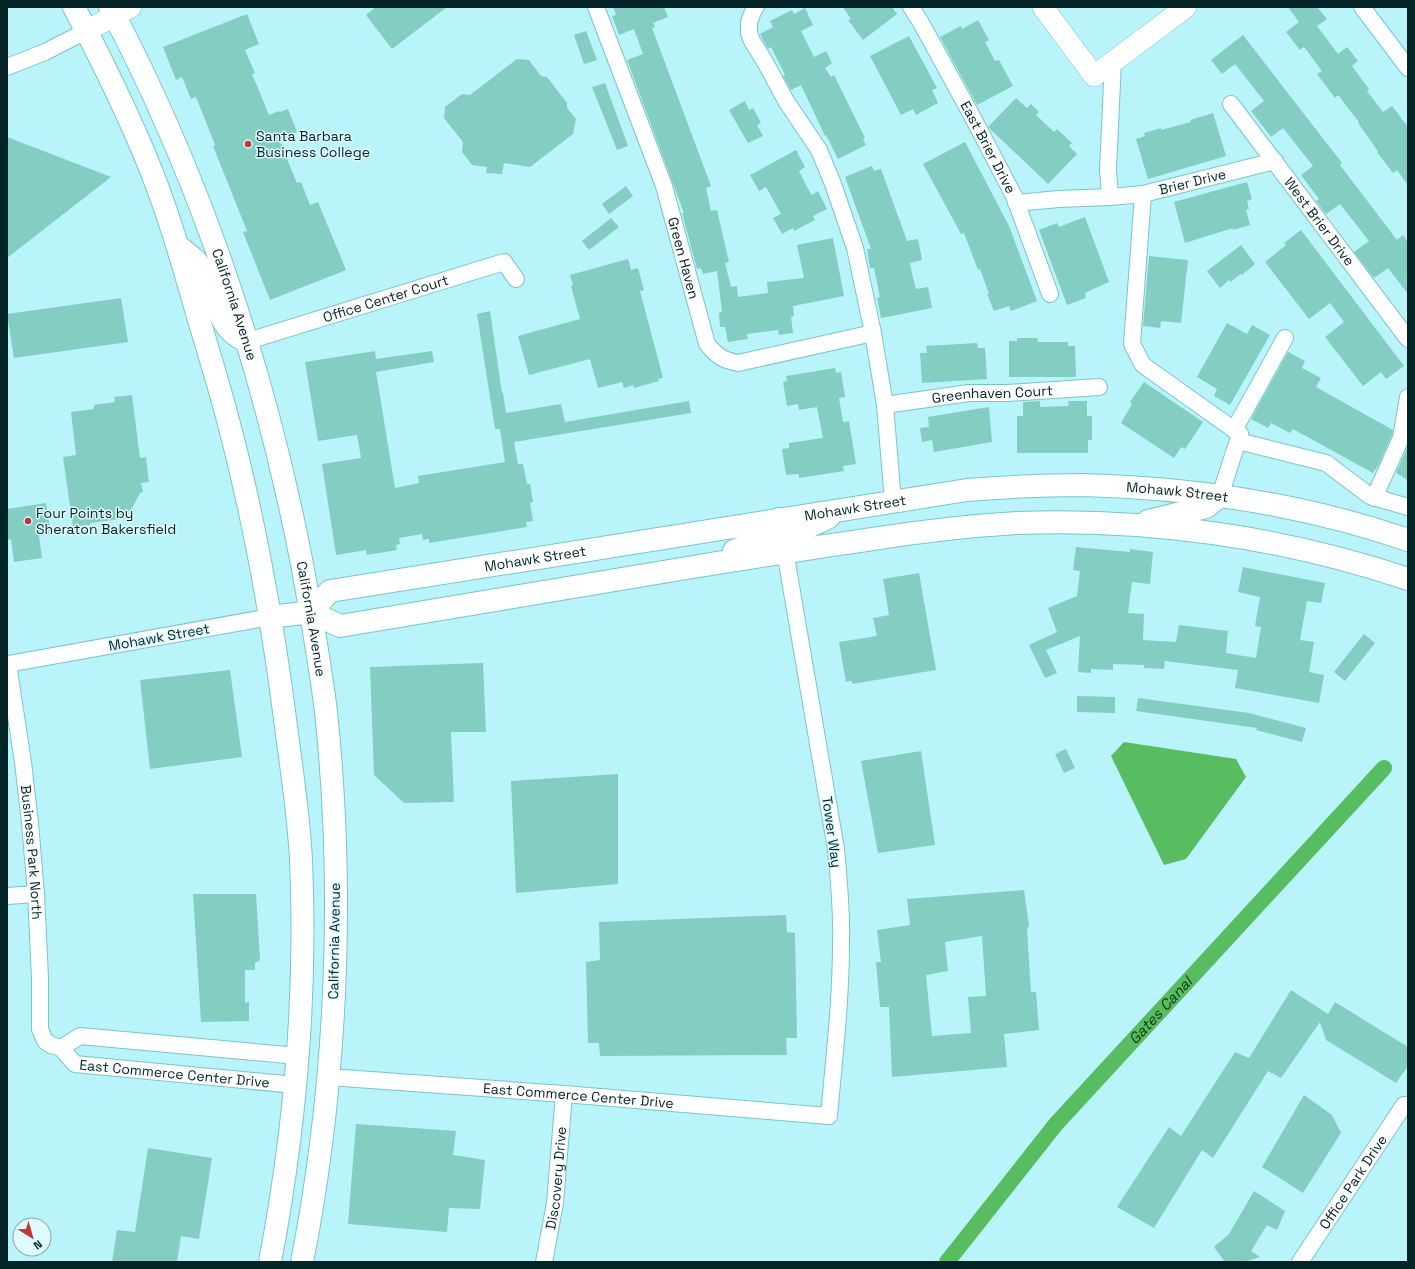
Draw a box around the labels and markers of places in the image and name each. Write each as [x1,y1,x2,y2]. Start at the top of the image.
place label: Santa Barbara Business College [256,127,370,161]
marker: Santa Barbara Business College [243,139,253,149]
place label: Four Points by Sheraton Bakersfield [36,504,176,538]
marker: Four Points by Sheraton Bakersfield [23,516,33,526]

